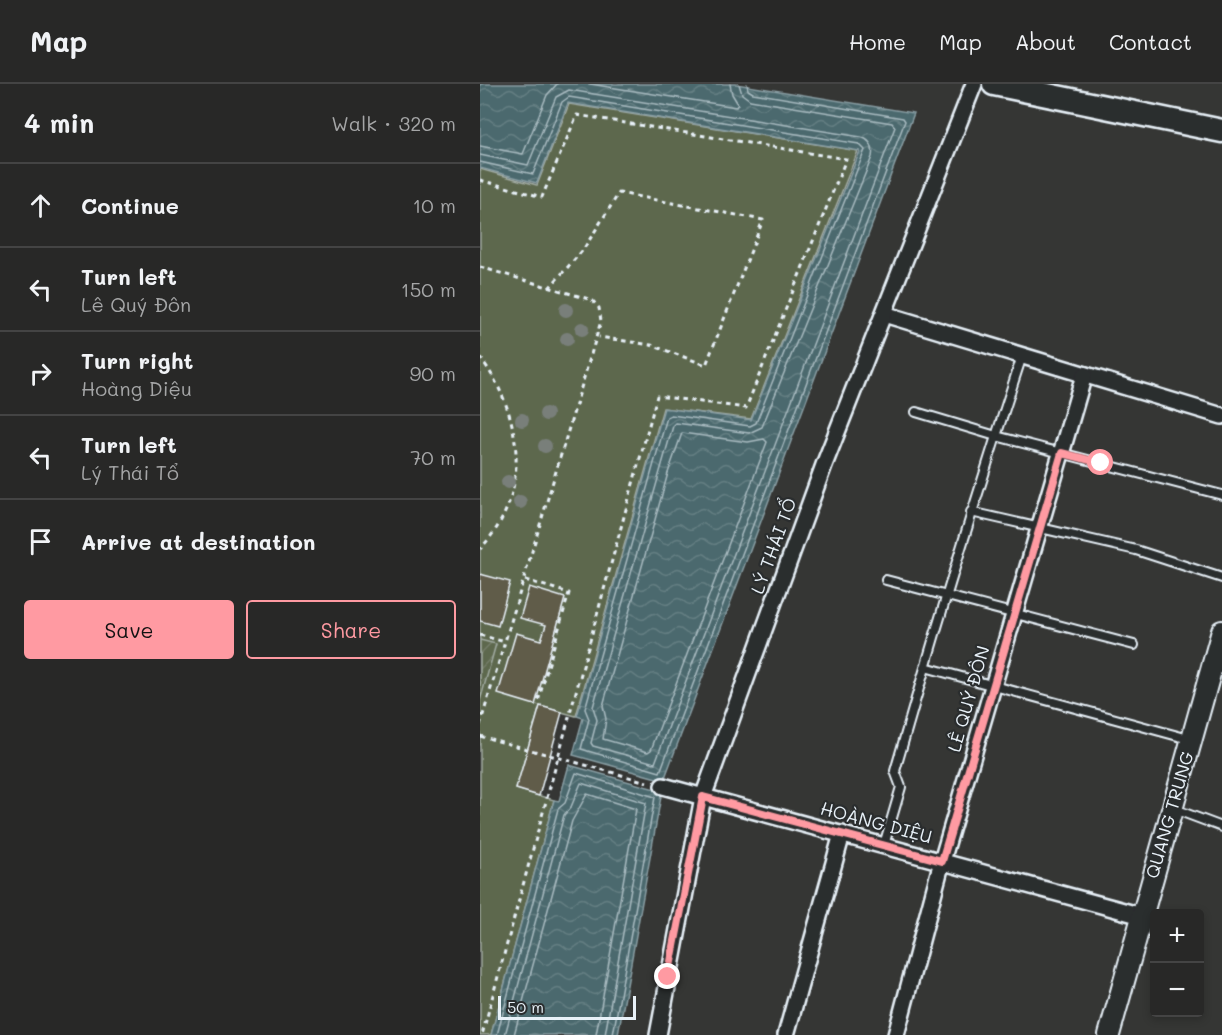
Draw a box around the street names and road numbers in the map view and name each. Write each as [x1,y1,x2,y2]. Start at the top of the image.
street label: LÝ THÁI TỔ [745,494,801,597]
street label: LÊ QUÝ ĐÔN [941,643,995,755]
street label: QUANG TRUNG [1139,748,1199,881]
street label: HOÀNG DIỆU [818,796,935,848]

